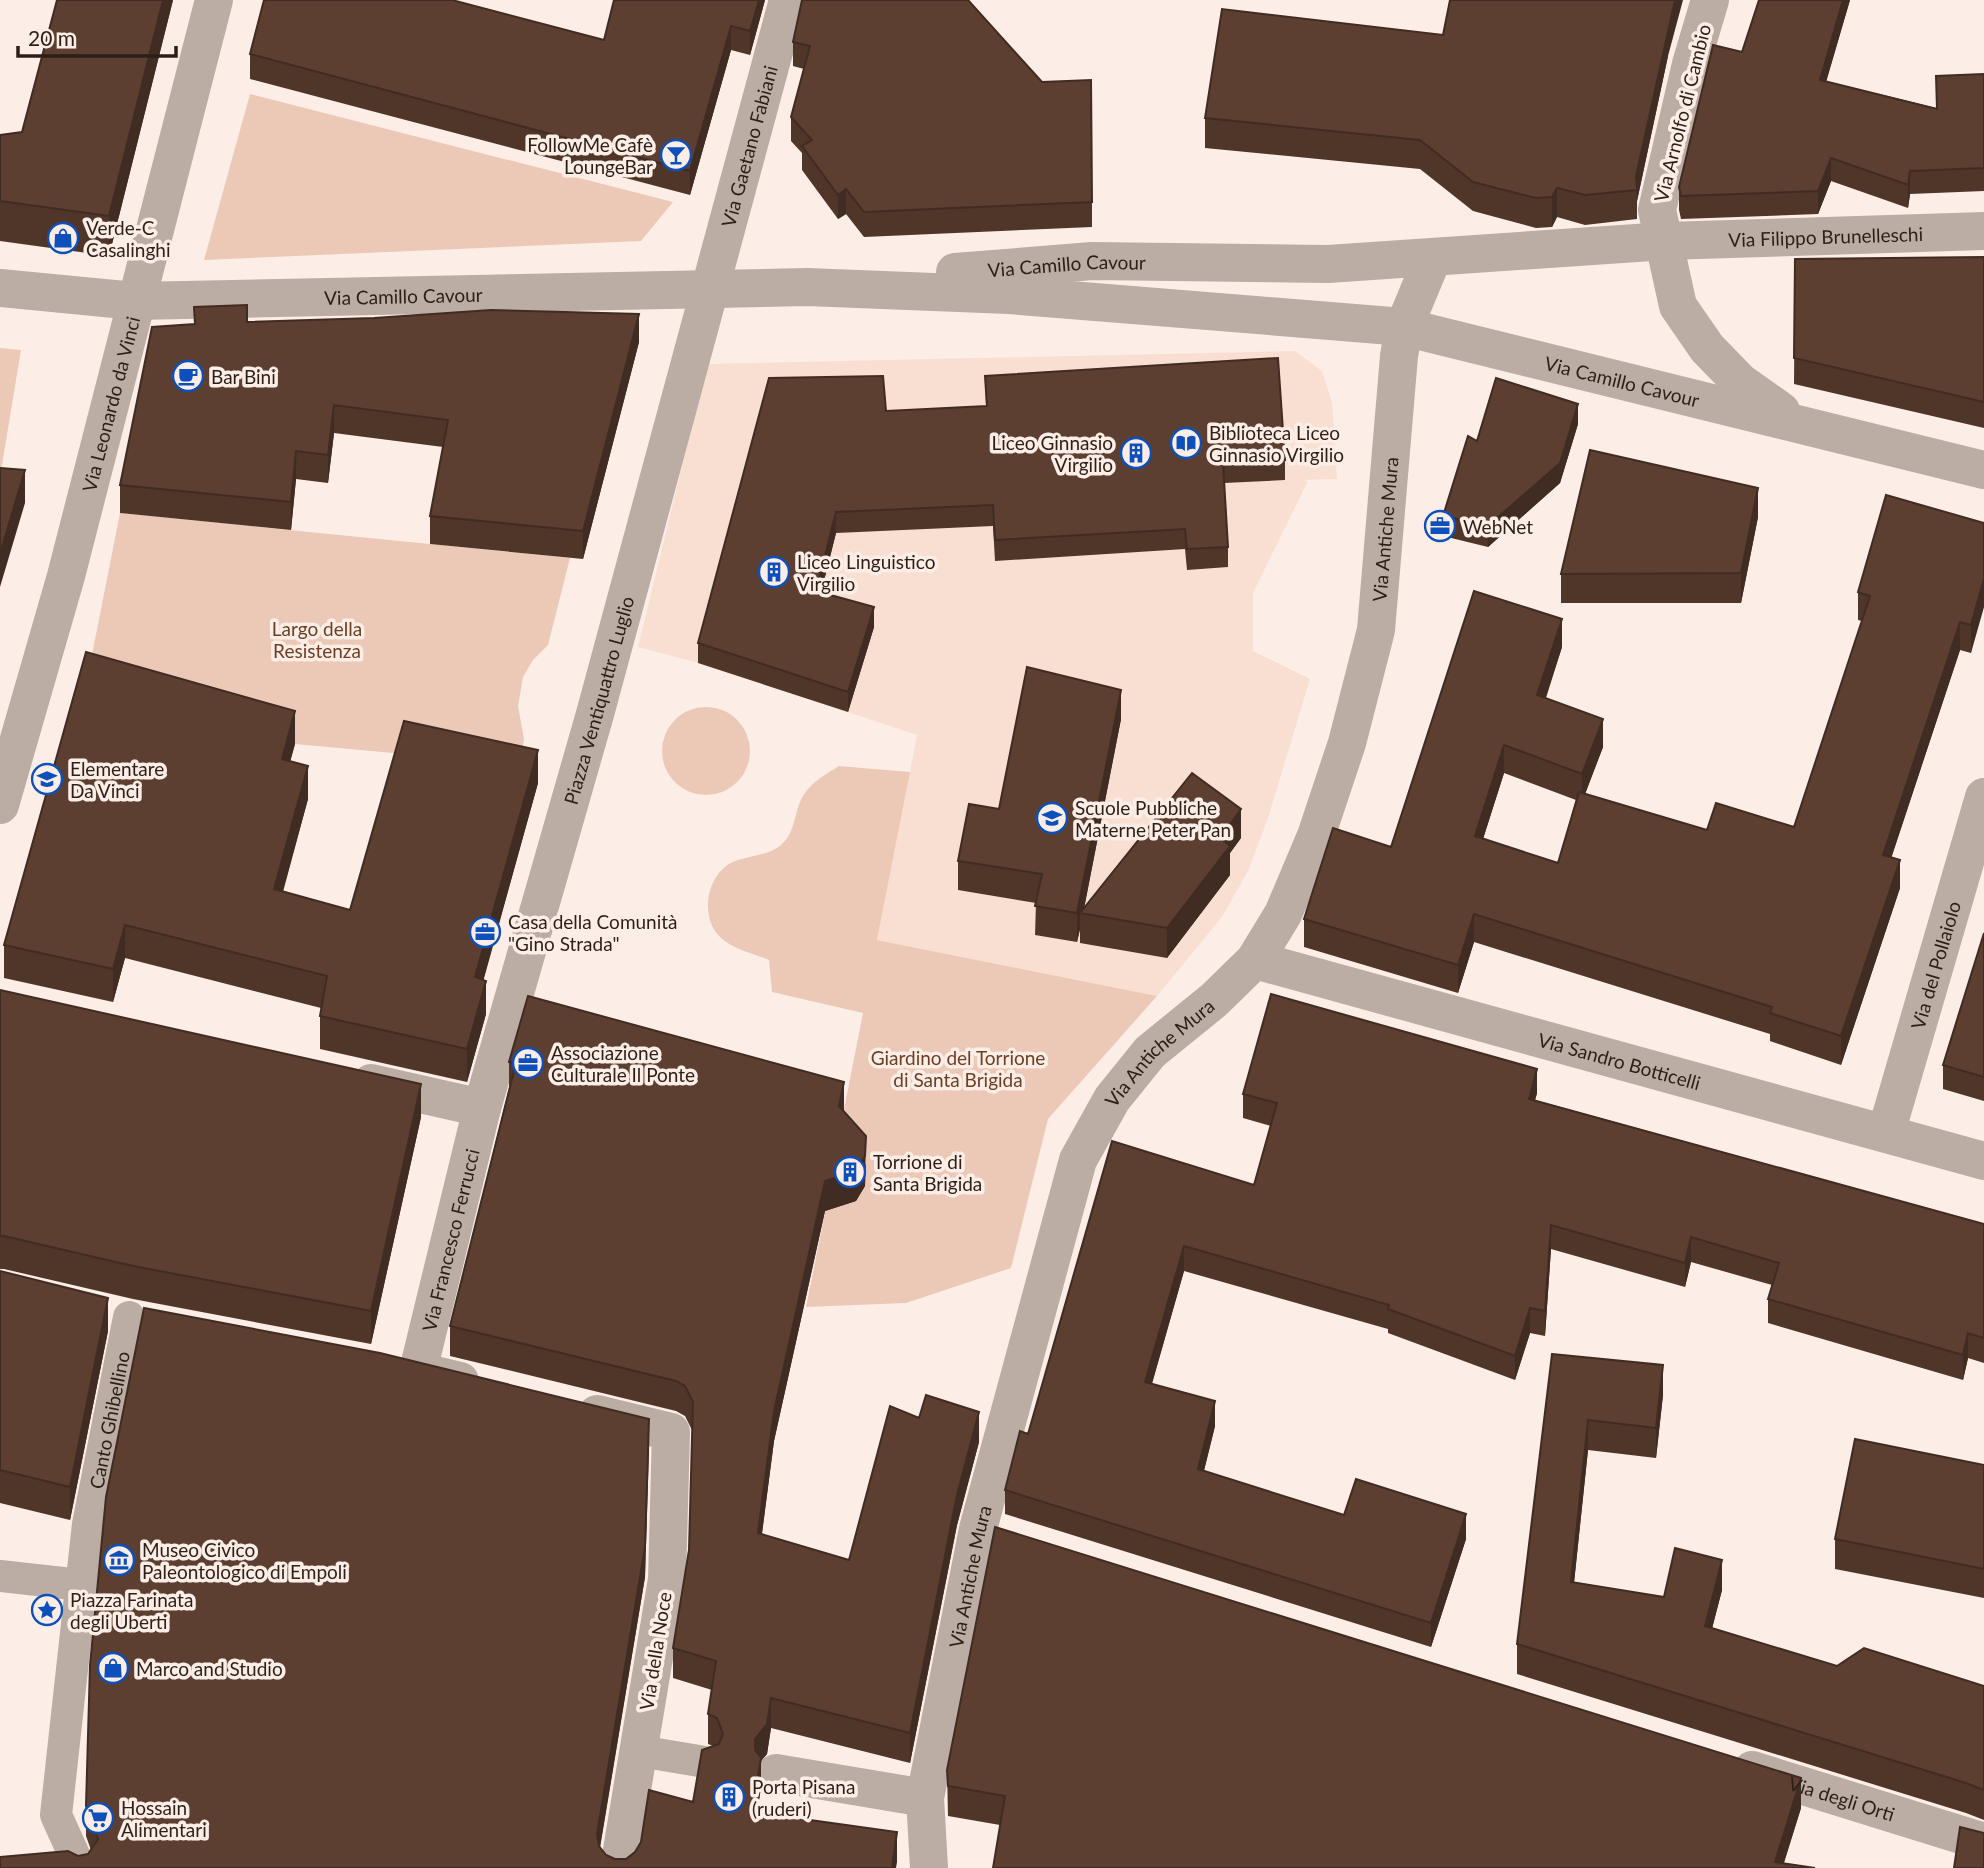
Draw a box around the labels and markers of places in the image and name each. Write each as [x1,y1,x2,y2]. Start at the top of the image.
place label: FollowMe Cafè LoungeBar [527,133,653,178]
bar icon: FollowMe Cafè LoungeBar [659,138,693,172]
place label: Verde-C Casalinghi [86,216,171,261]
shop icon: Verde-C Casalinghi [46,221,80,255]
cafe icon: Bar Bini [171,359,205,393]
place label: Bar Bini [211,365,276,388]
place label: Biblioteca Liceo Ginnasio Virgilio [1209,421,1344,466]
library icon: Biblioteca Liceo Ginnasio Virgilio [1169,426,1203,460]
place label: Liceo Ginnasio Virgilio [992,431,1113,476]
building icon: Liceo Ginnasio Virgilio [1119,436,1153,470]
office icon: WebNet [1423,509,1457,543]
place label: WebNet [1463,515,1533,538]
place label: Liceo Linguistico Virgilio [797,550,935,595]
building icon: Liceo Linguistico Virgilio [757,555,791,589]
place label: Elementare Da Vinci [70,757,164,802]
school or university icon: Elementare Da Vinci [30,762,64,796]
place label: Scuole Pubbliche Materne Peter Pan [1075,796,1231,841]
school or university icon: Scuole Pubbliche Materne Peter Pan [1035,801,1069,835]
place label: Casa della Comunità "Gino Strada" [508,910,678,955]
office icon: Casa della Comunità "Gino Strada" [468,915,502,949]
place label: Associazione Culturale Il Ponte [551,1041,695,1086]
office icon: Associazione Culturale Il Ponte [511,1046,545,1080]
place label: Torrione di Santa Brigida [873,1150,982,1195]
building icon: Torrione di Santa Brigida [833,1155,867,1189]
place label: Museo Civico Paleontologico di Empoli [142,1538,347,1583]
museum icon: Museo Civico Paleontologico di Empoli [102,1543,136,1577]
place label: Piazza Farinata degli Uberti [70,1588,193,1633]
place icon: Piazza Farinata degli Uberti [30,1593,64,1627]
shop icon: Marco and Studio [96,1651,130,1685]
place label: Marco and Studio [136,1657,283,1680]
place label: Porta Pisana (ruderi) [752,1775,855,1820]
building icon: Porta Pisana (ruderi) [712,1780,746,1814]
place label: Hossain Alimentari [121,1796,207,1841]
supermarket icon: Hossain Alimentari [81,1801,115,1835]

